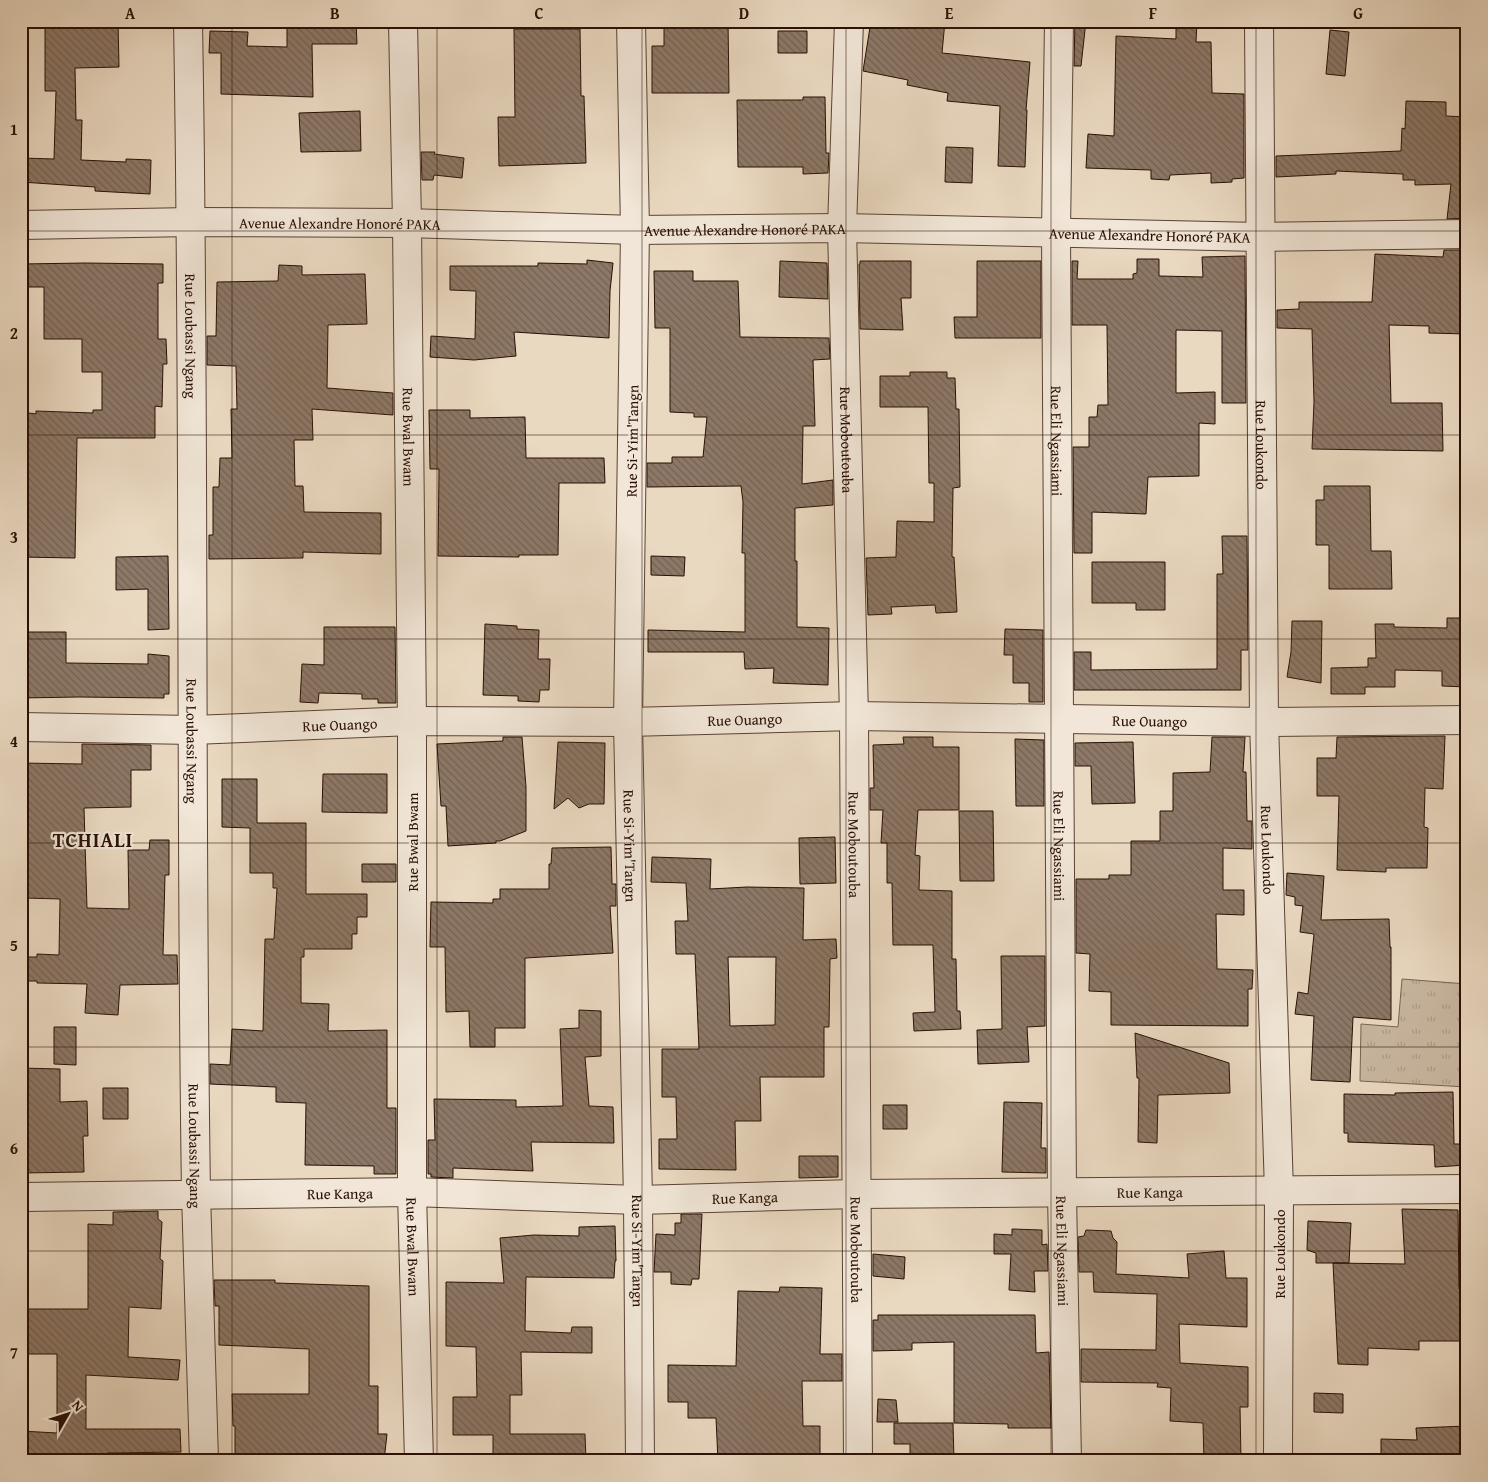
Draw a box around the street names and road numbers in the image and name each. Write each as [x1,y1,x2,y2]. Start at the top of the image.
street label: Avenue Alexandre Honoré PAKA [239,212,441,235]
street label: Avenue Alexandre Honoré PAKA [644,217,846,240]
street label: Avenue Alexandre Honoré PAKA [1049,222,1251,247]
street label: Rue Loubassi Ngang [181,273,202,399]
street label: Rue Si-Yim'Tangn [621,384,643,497]
street label: Rue Moboutouba [835,386,859,493]
street label: Rue Eli Ngassiami [1046,386,1068,496]
street label: Rue Bwal Bwam [398,387,420,487]
street label: Rue Loukondo [1251,400,1273,490]
street label: Rue Loubassi Ngang [182,679,203,804]
street label: Rue Ouango [707,707,783,730]
street label: Rue Ouango [1112,709,1188,731]
street label: Rue Ouango [302,712,378,736]
street label: Rue Si-Yim'Tangn [619,789,642,903]
street label: Rue Moboutouba [844,791,865,898]
street label: Rue Eli Ngassiami [1049,791,1071,901]
street label: Rue Bwal Bwam [402,792,423,891]
street label: Rue Loukondo [1256,805,1280,895]
street label: Rue Loubassi Ngang [184,1083,207,1209]
street label: Rue Kanga [1117,1181,1183,1202]
street label: Rue Kanga [307,1182,373,1204]
street label: Rue Kanga [711,1186,778,1208]
street label: Rue Si-Yim'Tangn [627,1194,649,1308]
street label: Rue Eli Ngassiami [1052,1195,1075,1306]
street label: Rue Moboutouba [846,1196,868,1303]
street label: Rue Bwal Bwam [402,1197,425,1297]
street label: Rue Loukondo [1269,1209,1290,1299]

